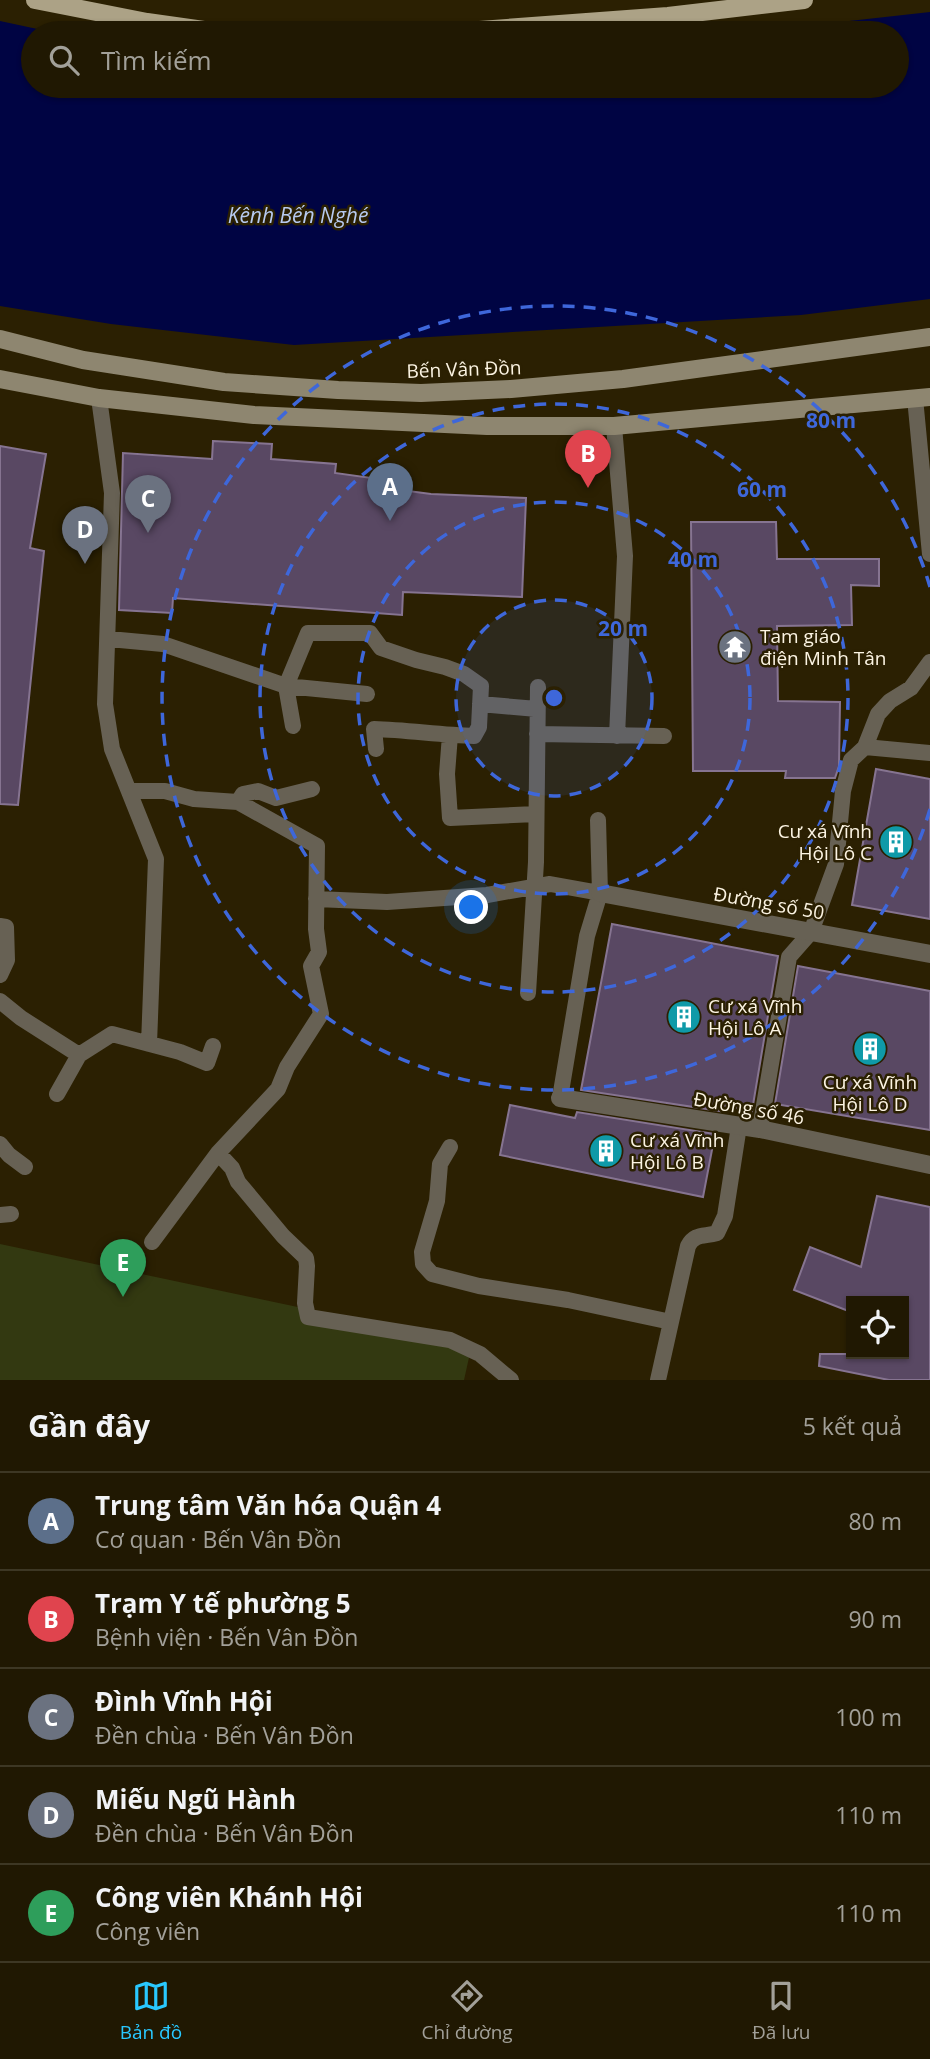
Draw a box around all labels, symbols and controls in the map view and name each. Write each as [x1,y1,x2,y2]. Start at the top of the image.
search box [21,21,909,98]
icon: search [45,41,83,79]
text: Tìm kiếm [101,42,212,78]
water label: Kênh Bến Nghé [228,201,369,229]
street label: Bến Vân Đồn [406,354,522,384]
text: 80 m [806,406,856,434]
pin: B [565,430,611,488]
pin: A [367,463,413,521]
pin: C [125,475,171,533]
text: 60 m [737,475,787,503]
pin: D [62,506,108,564]
text: 40 m [668,545,718,573]
text: 20 m [598,614,648,642]
place label: Tam giáo điện Minh Tân [760,623,887,671]
temple icon: Tam giáo điện Minh Tân [716,628,754,666]
centre of rings [542,686,566,710]
place label: Cư xá Vĩnh Hội Lô C [778,818,872,866]
building icon: Cư xá Vĩnh Hội Lô C [877,823,915,861]
street label: Đường số 50 [712,880,826,926]
your location [454,890,488,924]
place label: Cư xá Vĩnh Hội Lô A [708,993,802,1041]
building icon: Cư xá Vĩnh Hội Lô A [665,998,703,1036]
building icon: Cư xá Vĩnh Hội Lô D [851,1030,889,1068]
place label: Cư xá Vĩnh Hội Lô D [823,1069,917,1117]
street label: Đường số 46 [692,1085,806,1131]
place label: Cư xá Vĩnh Hội Lô B [630,1127,724,1175]
building icon: Cư xá Vĩnh Hội Lô B [587,1132,625,1170]
pin: E [100,1239,146,1297]
map controls [846,1296,909,1359]
button: locate [846,1296,909,1359]
text: Gần đây [28,1405,150,1446]
text: 5 kết quả [803,1410,902,1442]
text: Trung tâm Văn hóa Quận 4 [95,1487,441,1523]
text: A [43,1505,59,1537]
text: 80 m [848,1505,902,1537]
text: Cơ quan · Bến Vân Đồn [95,1523,342,1555]
text: Trạm Y tế phường 5 [95,1585,351,1621]
text: B [43,1603,59,1635]
text: 90 m [848,1603,902,1635]
text: Bệnh viện · Bến Vân Đồn [95,1621,358,1653]
text: Đình Vĩnh Hội [95,1683,273,1719]
text: C [44,1701,58,1733]
text: 100 m [835,1701,902,1733]
text: Đền chùa · Bến Vân Đồn [95,1719,354,1751]
text: Miếu Ngũ Hành [95,1781,296,1817]
text: D [42,1799,60,1831]
text: 110 m [835,1799,902,1831]
text: Đền chùa · Bến Vân Đồn [95,1817,354,1849]
text: Công viên Khánh Hội [95,1879,363,1915]
text: E [45,1897,57,1929]
text: 110 m [835,1897,902,1929]
text: Công viên [95,1915,200,1947]
tab: Bản đồ [120,1977,182,2045]
tab: Chỉ đường [422,1977,513,2045]
tab: Đã lưu [752,1977,810,2045]

